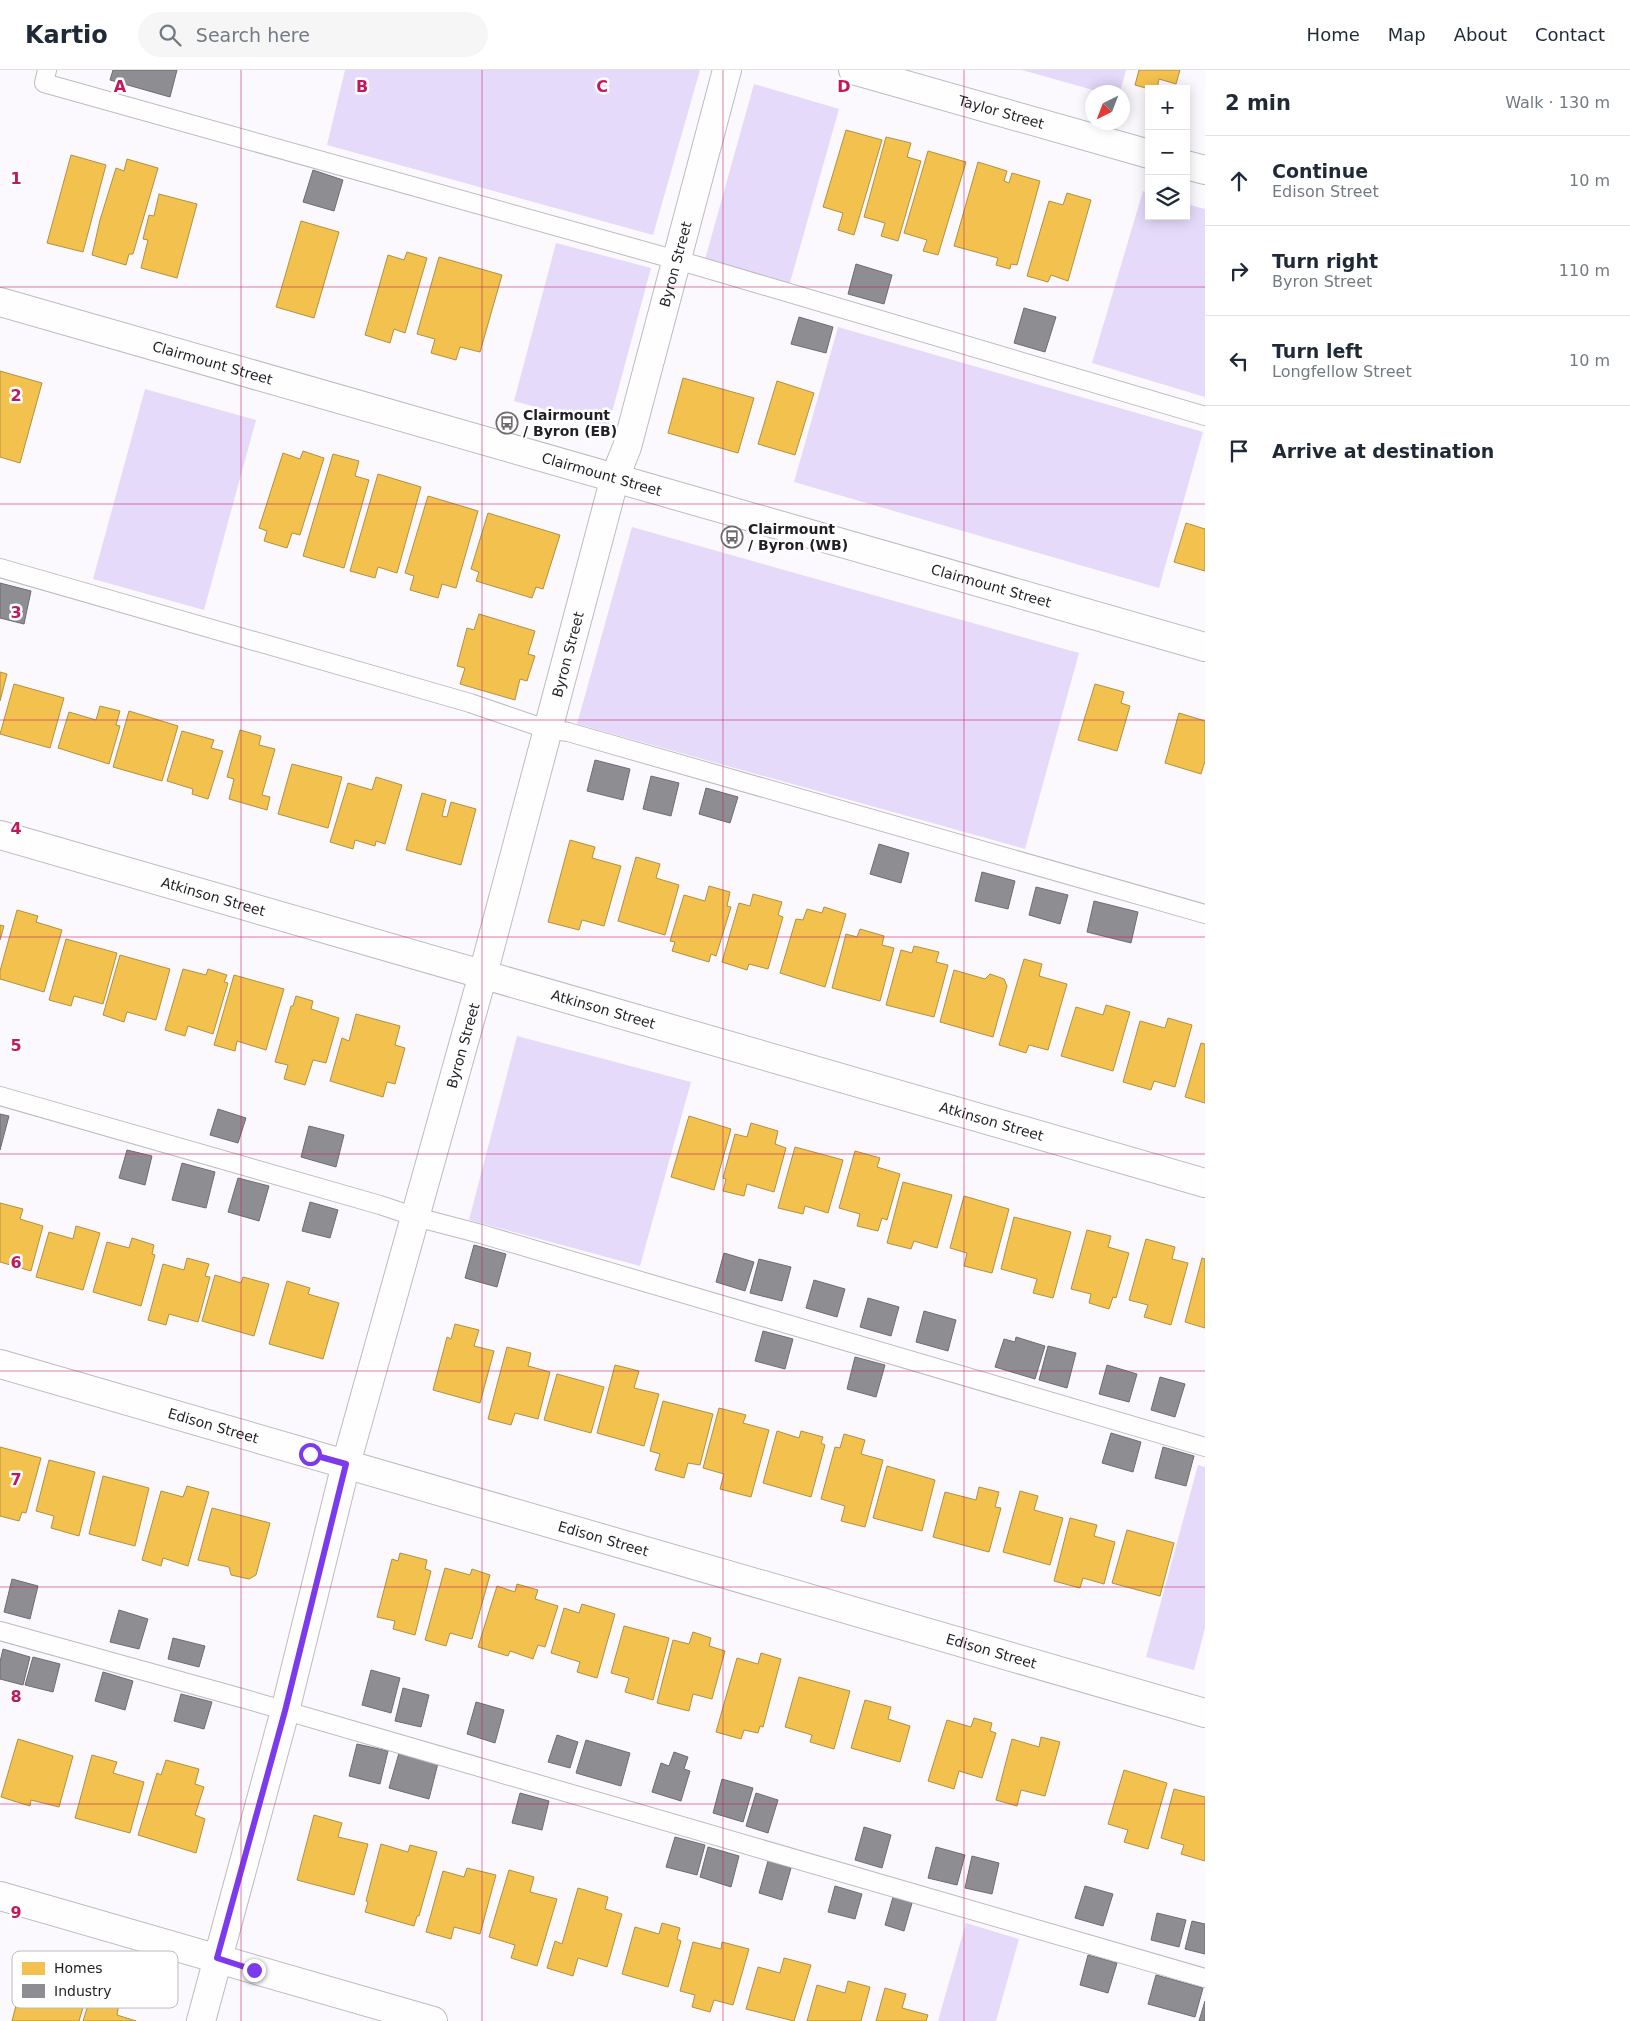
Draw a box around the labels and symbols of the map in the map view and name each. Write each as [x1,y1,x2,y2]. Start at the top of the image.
text: A [114,77,127,96]
text: B [356,77,368,96]
text: C [596,77,608,96]
text: D [837,77,851,96]
north arrow [1085,85,1130,130]
street label: Taylor Street [955,92,1046,132]
text: 1 [10,169,22,188]
street label: Byron Street [656,219,695,309]
street label: Clairmount Street [151,338,275,388]
text: 2 [10,386,22,405]
place label: Clairmount / Byron (EB) [523,407,617,439]
bus stop icon: Clairmount / Byron (EB) [495,411,519,435]
street label: Clairmount Street [540,450,664,499]
place label: Clairmount / Byron (WB) [748,521,848,553]
bus stop icon: Clairmount / Byron (WB) [720,525,744,549]
street label: Clairmount Street [929,561,1054,611]
text: 3 [10,603,22,622]
street label: Byron Street [549,609,587,699]
text: 4 [10,819,22,838]
street label: Atkinson Street [159,874,268,919]
street label: Atkinson Street [549,987,658,1032]
street label: Byron Street [443,1001,483,1090]
text: 5 [10,1036,22,1055]
street label: Atkinson Street [938,1099,1046,1144]
text: 6 [10,1253,22,1272]
street label: Edison Street [166,1405,261,1447]
route start [299,1443,322,1466]
text: 7 [10,1470,22,1489]
street label: Edison Street [556,1518,651,1560]
street label: Edison Street [944,1630,1039,1672]
text: 8 [10,1687,22,1706]
text: 9 [10,1903,22,1922]
legend [12,1951,178,2008]
route end [243,1959,266,1982]
text: Homes [54,1960,103,1976]
text: Industry [54,1983,112,1999]

